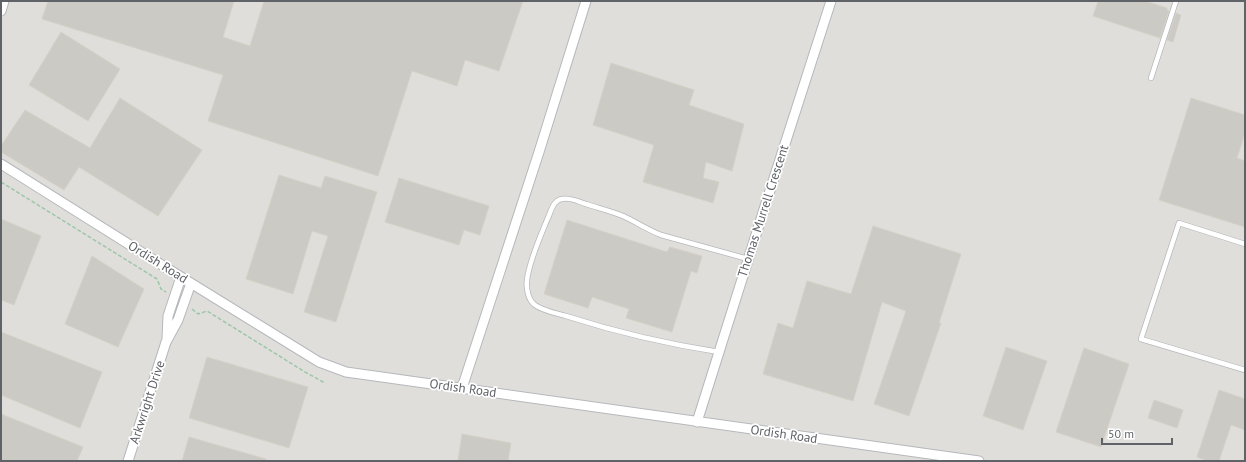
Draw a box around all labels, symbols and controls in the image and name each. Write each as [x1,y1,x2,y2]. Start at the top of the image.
street label: Thomas Murrell Crescent [734,142,793,279]
street label: Ordish Road [125,237,191,287]
street label: Arkwright Drive [126,358,168,446]
street label: Ordish Road [428,375,498,401]
scale bar [1102,420,1172,446]
street label: Ordish Road [749,421,819,447]
text: 50 m [1108,426,1134,441]

